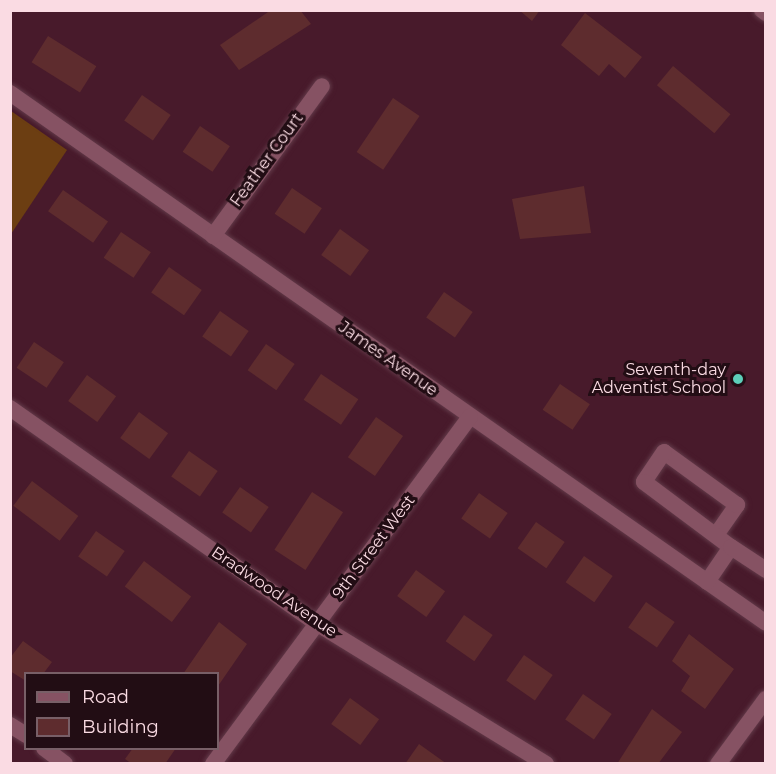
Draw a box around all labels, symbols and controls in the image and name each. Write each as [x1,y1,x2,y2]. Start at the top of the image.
street label: Feather Court [227,109,307,211]
street label: James Avenue [335,318,441,400]
place label: Seventh-day Adventist School [592,360,726,398]
marker: Seventh-day Adventist School [731,372,745,386]
street label: 9th Street West [329,491,419,603]
street label: Bradwood Avenue [208,543,340,641]
legend [24,672,219,750]
text: Road [82,686,129,708]
text: Building [82,716,159,738]

